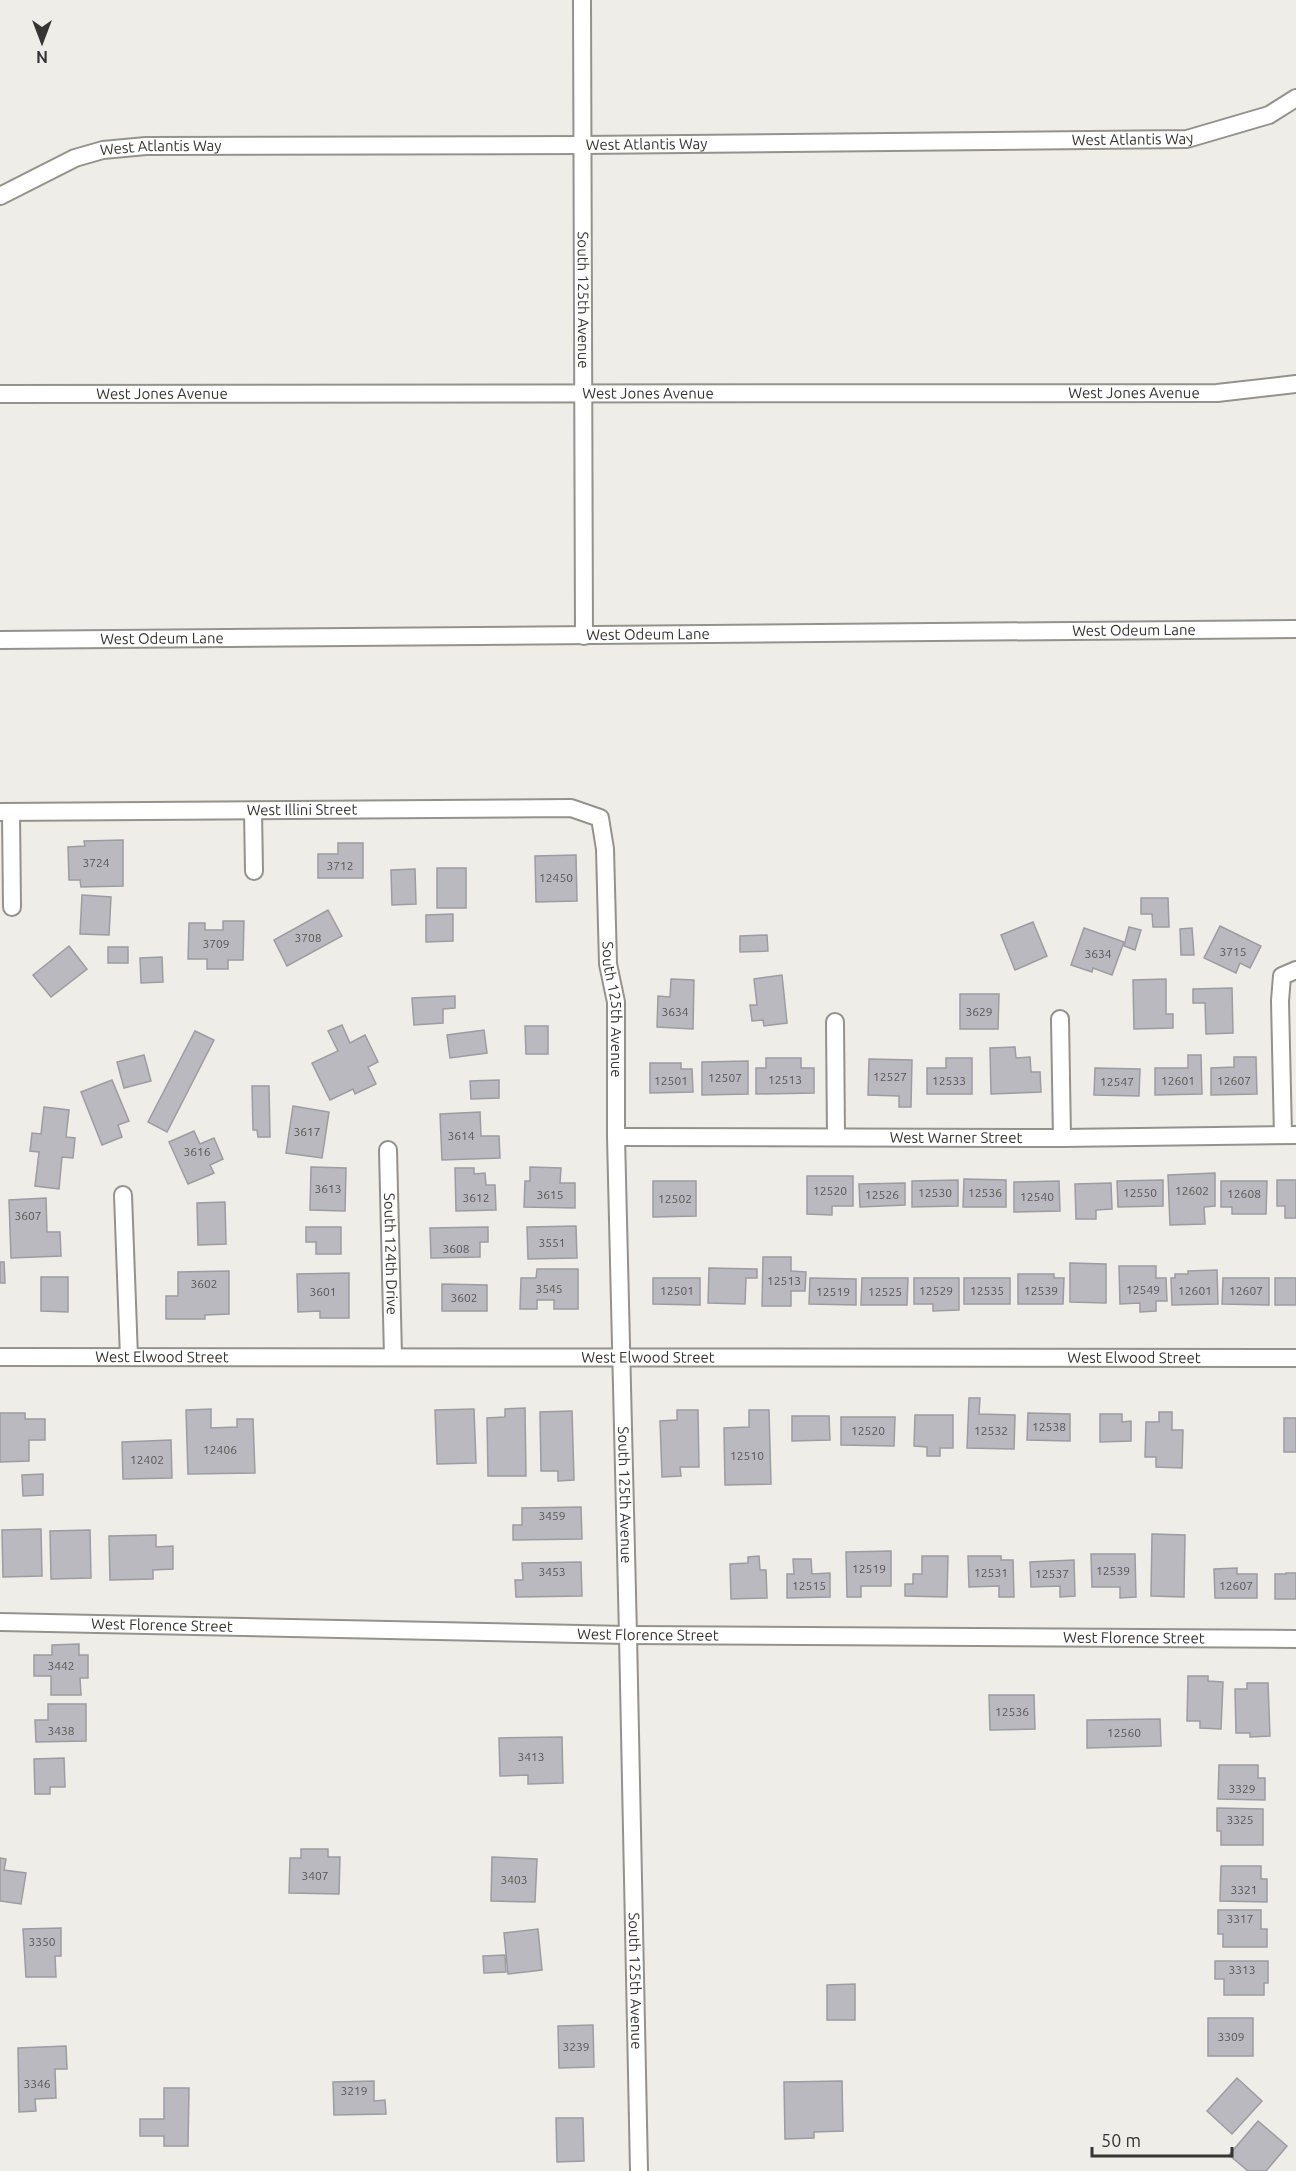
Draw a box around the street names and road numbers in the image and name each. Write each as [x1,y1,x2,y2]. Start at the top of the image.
street label: West Atlantis Way [1072,129,1195,148]
street label: West Atlantis Way [586,135,708,153]
street label: West Atlantis Way [99,137,222,158]
street label: South 125th Avenue [575,231,592,369]
street label: West Jones Avenue [582,384,714,402]
street label: West Jones Avenue [1068,384,1200,401]
street label: West Jones Avenue [96,385,228,402]
street label: West Odeum Lane [1072,621,1196,639]
street label: West Odeum Lane [586,625,710,643]
street label: West Odeum Lane [100,629,224,647]
street label: West Illini Street [247,800,358,818]
street label: South 125th Avenue [599,941,625,1078]
street label: West Warner Street [890,1129,1022,1146]
street label: South 124th Drive [381,1193,401,1315]
street label: West Elwood Street [95,1348,229,1365]
street label: West Elwood Street [581,1348,715,1366]
street label: West Elwood Street [1067,1349,1201,1366]
street label: South 125th Avenue [615,1426,635,1564]
street label: West Florence Street [91,1615,233,1635]
street label: West Florence Street [577,1625,719,1644]
street label: West Florence Street [1063,1629,1205,1646]
street label: South 125th Avenue [626,1912,646,2050]

